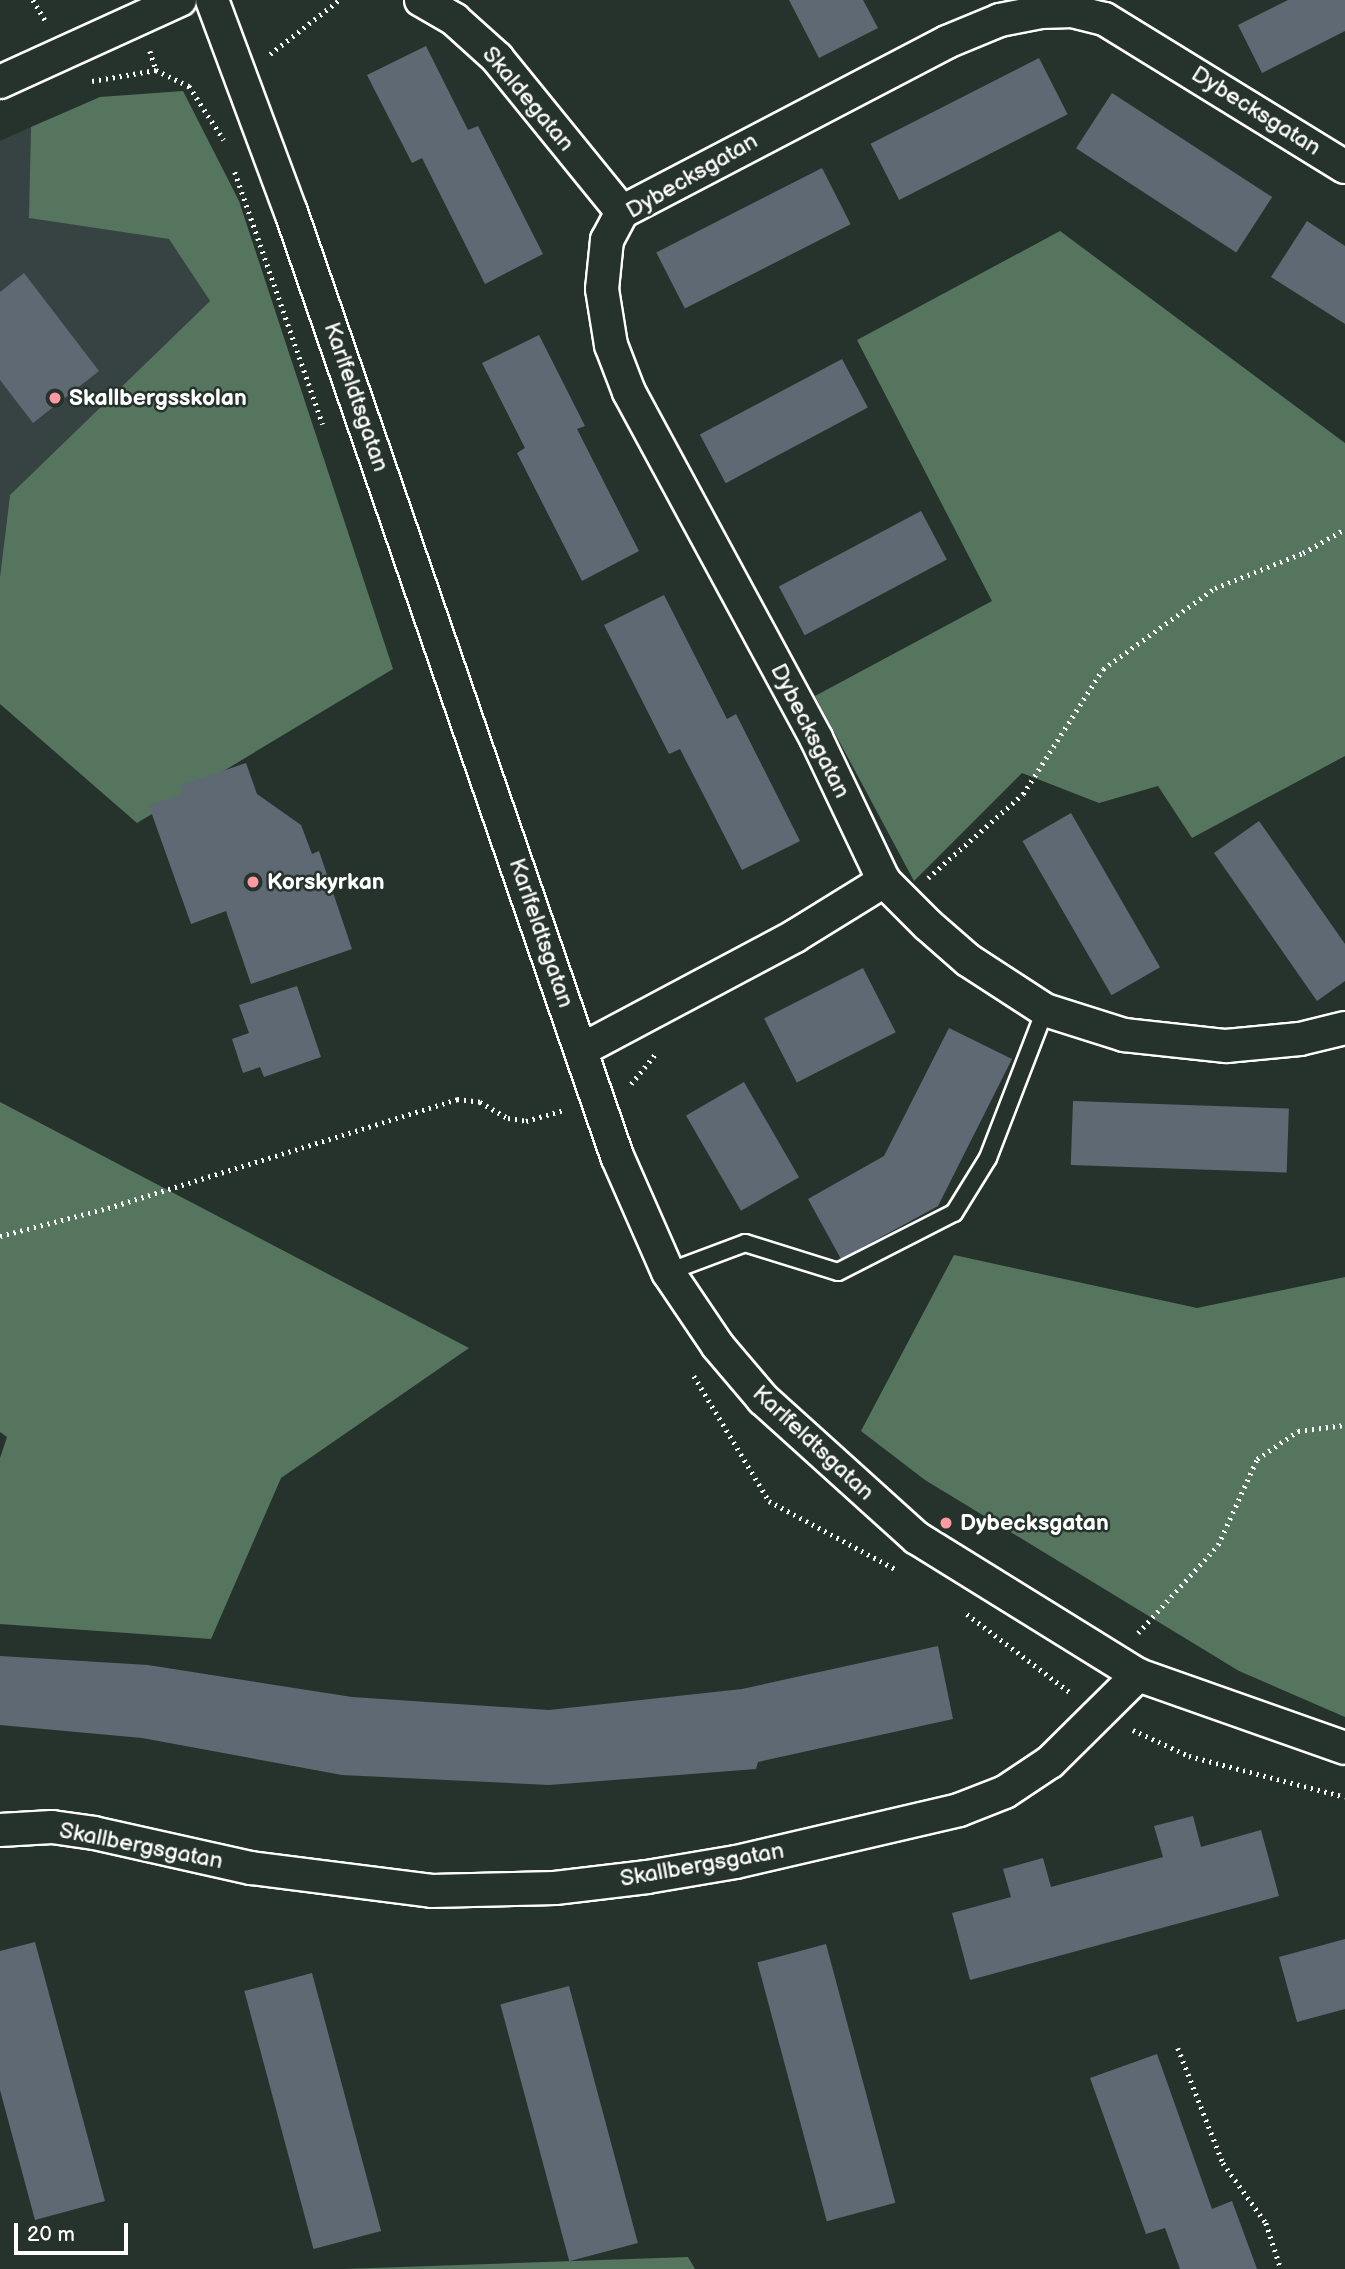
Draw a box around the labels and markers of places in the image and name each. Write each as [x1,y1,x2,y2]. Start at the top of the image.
place label: Skallbergsskolan [69,384,247,412]
marker: Skallbergsskolan [47,390,63,406]
place label: Korskyrkan [267,868,385,896]
marker: Korskyrkan [245,874,261,890]
place label: Dybecksgatan [960,1509,1109,1537]
marker: Dybecksgatan [938,1515,954,1531]

